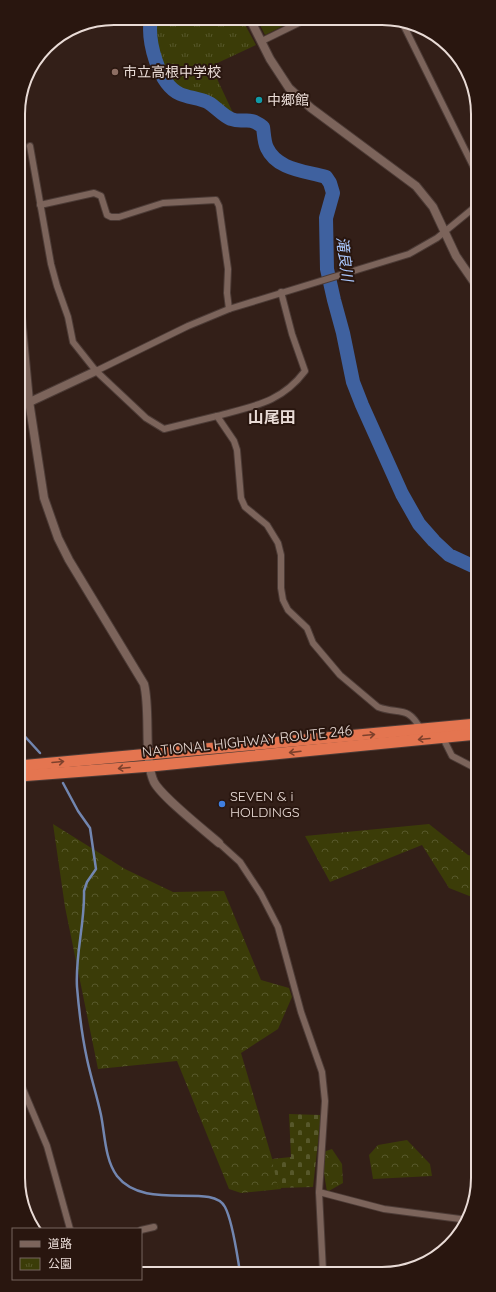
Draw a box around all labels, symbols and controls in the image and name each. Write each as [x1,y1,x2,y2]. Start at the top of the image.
place label: 市立高根中学校 [123,63,221,81]
marker: 市立高根中学校 [110,67,120,77]
place label: 中郷館 [267,91,309,109]
marker: 中郷館 [254,95,264,105]
water label: 滝良川 [333,236,357,284]
district label: 山尾田 [248,407,296,427]
street label: NATIONAL HIGHWAY ROUTE 246 [141,721,353,761]
one-way arrow [362,731,375,738]
one-way arrow [418,736,431,743]
one-way arrow [289,748,302,755]
one-way arrow [51,758,64,765]
one-way arrow [118,765,131,772]
place label: SEVEN & i HOLDINGS [230,787,300,821]
marker: SEVEN & i HOLDINGS [217,799,227,809]
legend [12,1228,142,1280]
text: 道路 [48,1236,72,1251]
text: 公園 [48,1256,72,1271]

